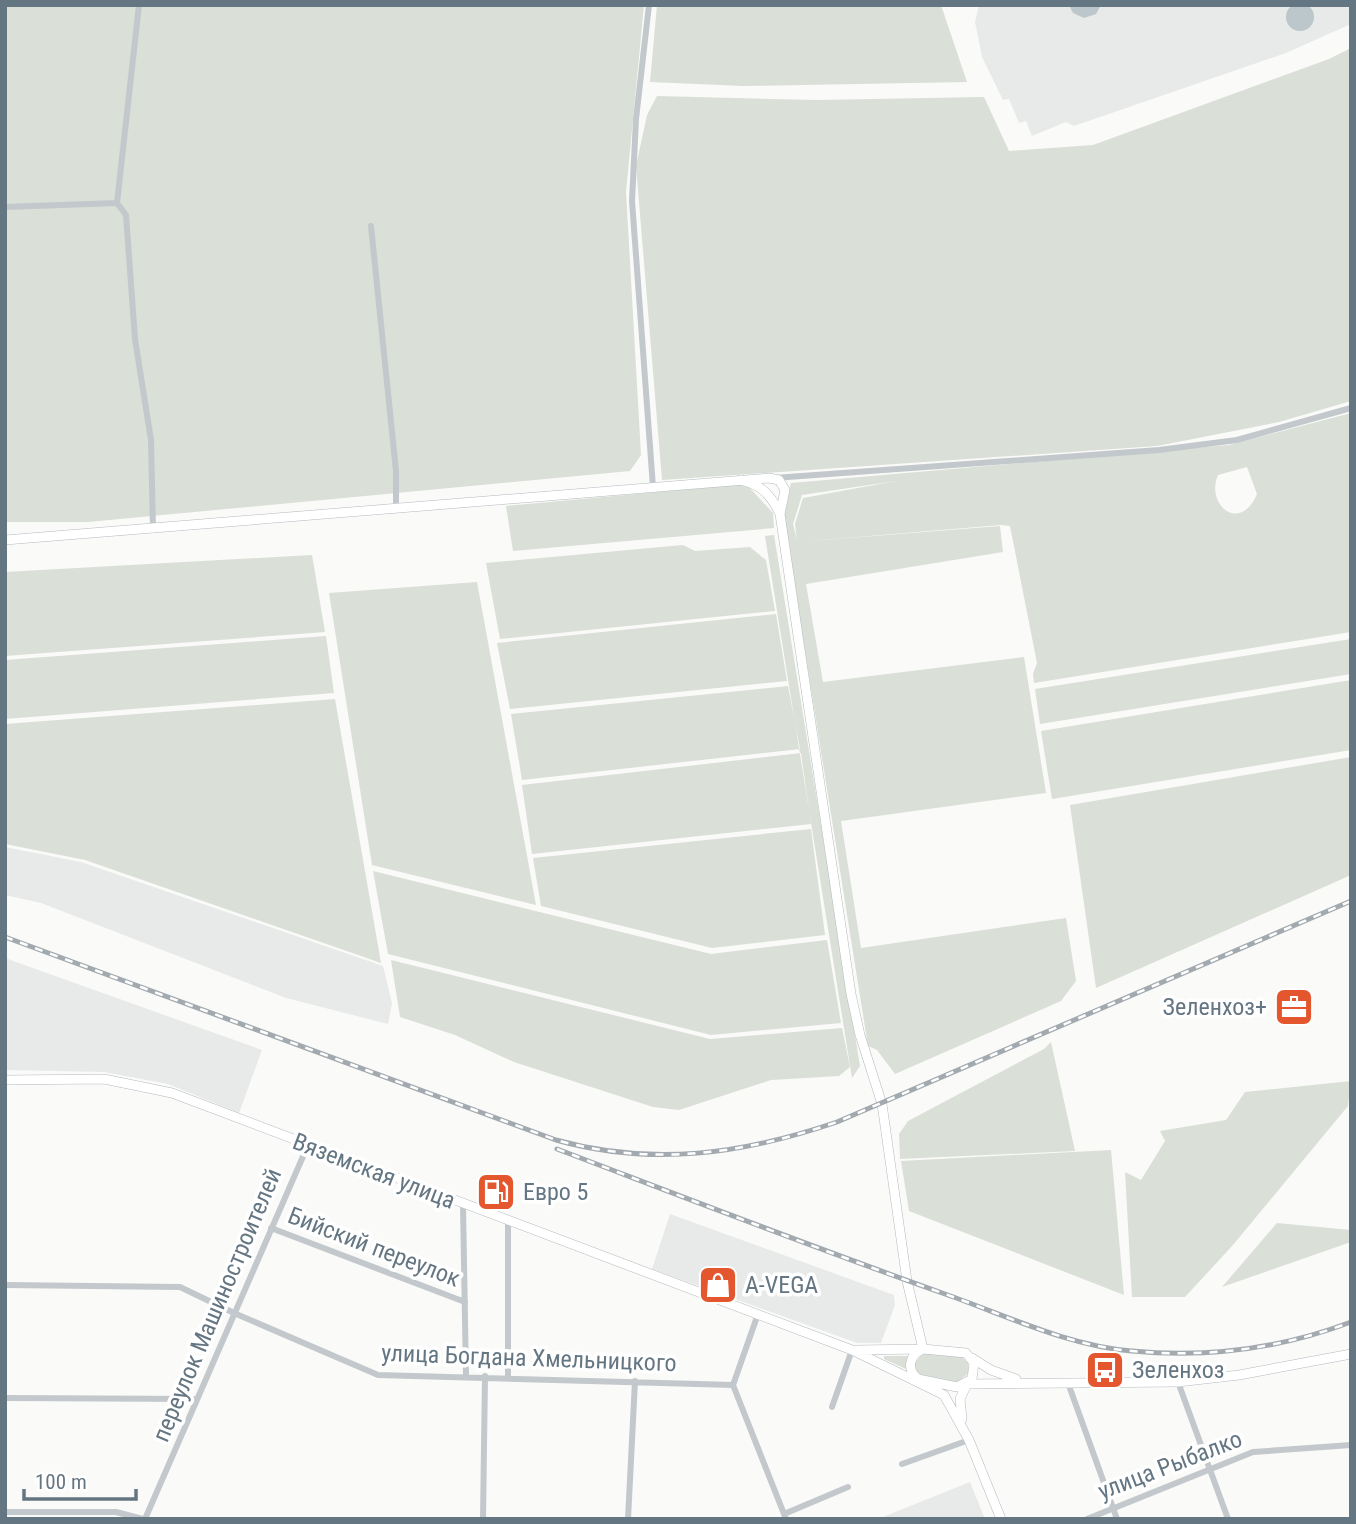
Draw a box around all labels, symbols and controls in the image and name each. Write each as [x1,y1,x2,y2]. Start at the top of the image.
office icon: Зеленхоз+ [1273,986,1315,1028]
place label: Зеленхоз+ [1163,993,1267,1021]
street label: Вяземская улица [289,1127,459,1215]
street label: переулок Машиностроителей [147,1164,287,1446]
fuel station icon: Евро 5 [475,1171,517,1213]
place label: Евро 5 [523,1178,588,1206]
street label: Бийский переулок [284,1201,464,1293]
shop icon: A-VEGA [697,1264,739,1306]
place label: A-VEGA [745,1271,818,1299]
street label: улица Богдана Хмельницкого [381,1339,677,1377]
bus stop icon: Зеленхоз [1084,1349,1126,1391]
place label: Зеленхоз [1132,1356,1224,1384]
street label: улица Рыбалко [1094,1425,1246,1505]
scale bar [24,1458,136,1502]
text: 100 m [35,1470,87,1494]

